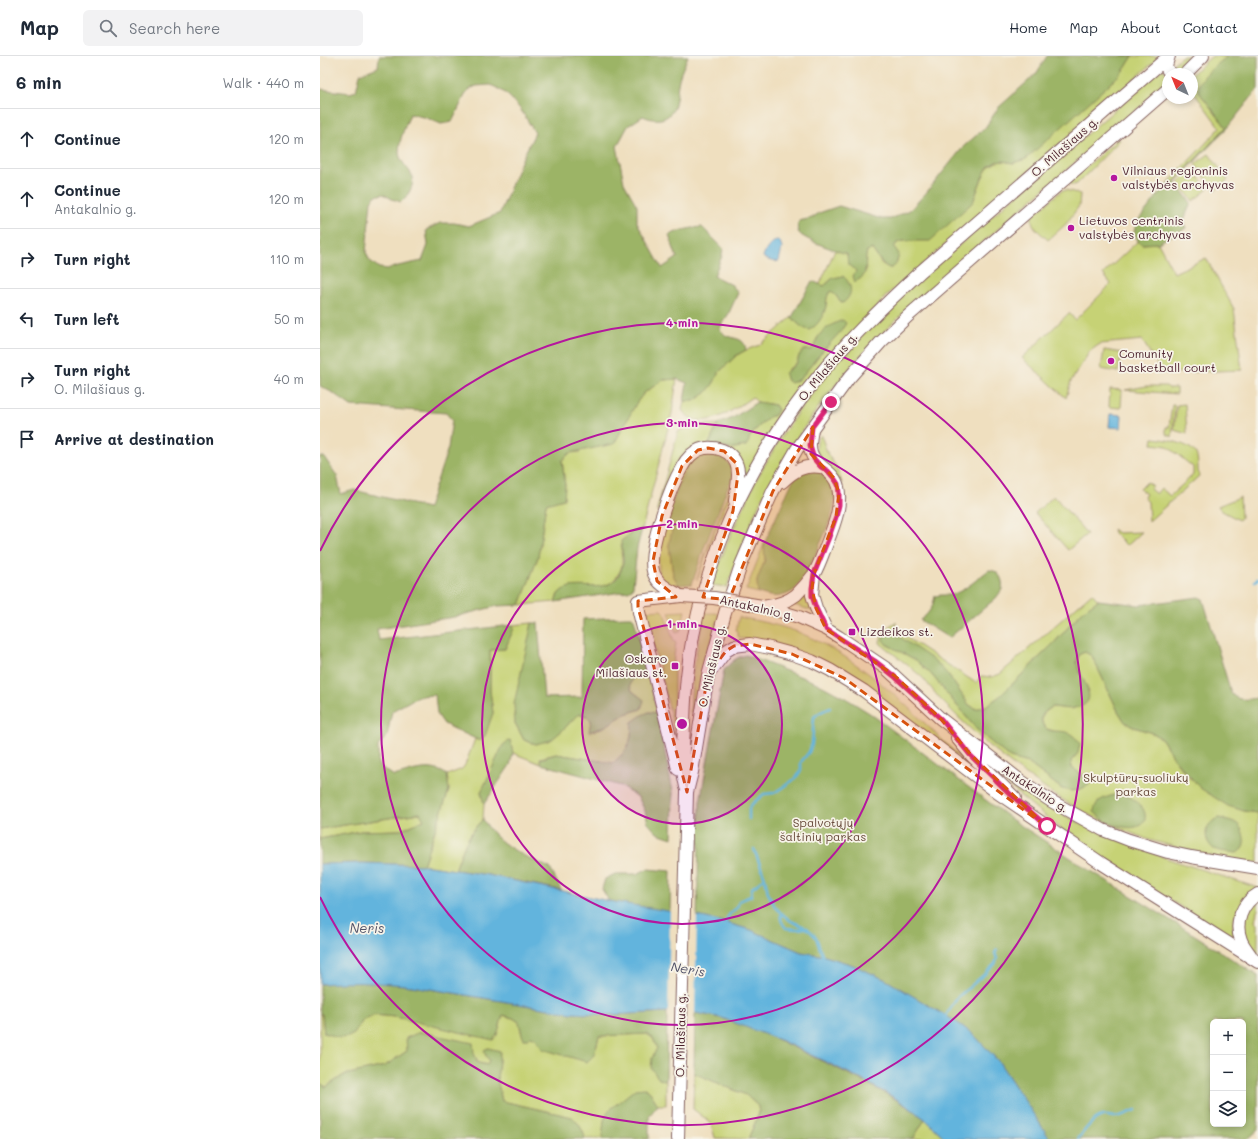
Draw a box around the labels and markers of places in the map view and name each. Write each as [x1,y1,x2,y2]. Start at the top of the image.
place label: Vilniaus regioninis valstybės archyvas [1122,162,1235,192]
marker: Vilniaus regioninis valstybės archyvas [1109,173,1119,183]
place label: Lietuvos centrinis valstybės archyvas [1079,212,1192,242]
marker: Lietuvos centrinis valstybės archyvas [1066,223,1076,233]
place label: Comunity basketball court [1119,345,1216,375]
marker: Comunity basketball court [1106,356,1116,366]
place label: Lizdeikos st. [860,623,933,639]
marker: Lizdeikos st. [847,627,857,637]
place label: Oskaro Milašiaus st. [595,650,667,680]
marker: Oskaro Milašiaus st. [670,661,680,671]
centre of rings [675,717,689,731]

